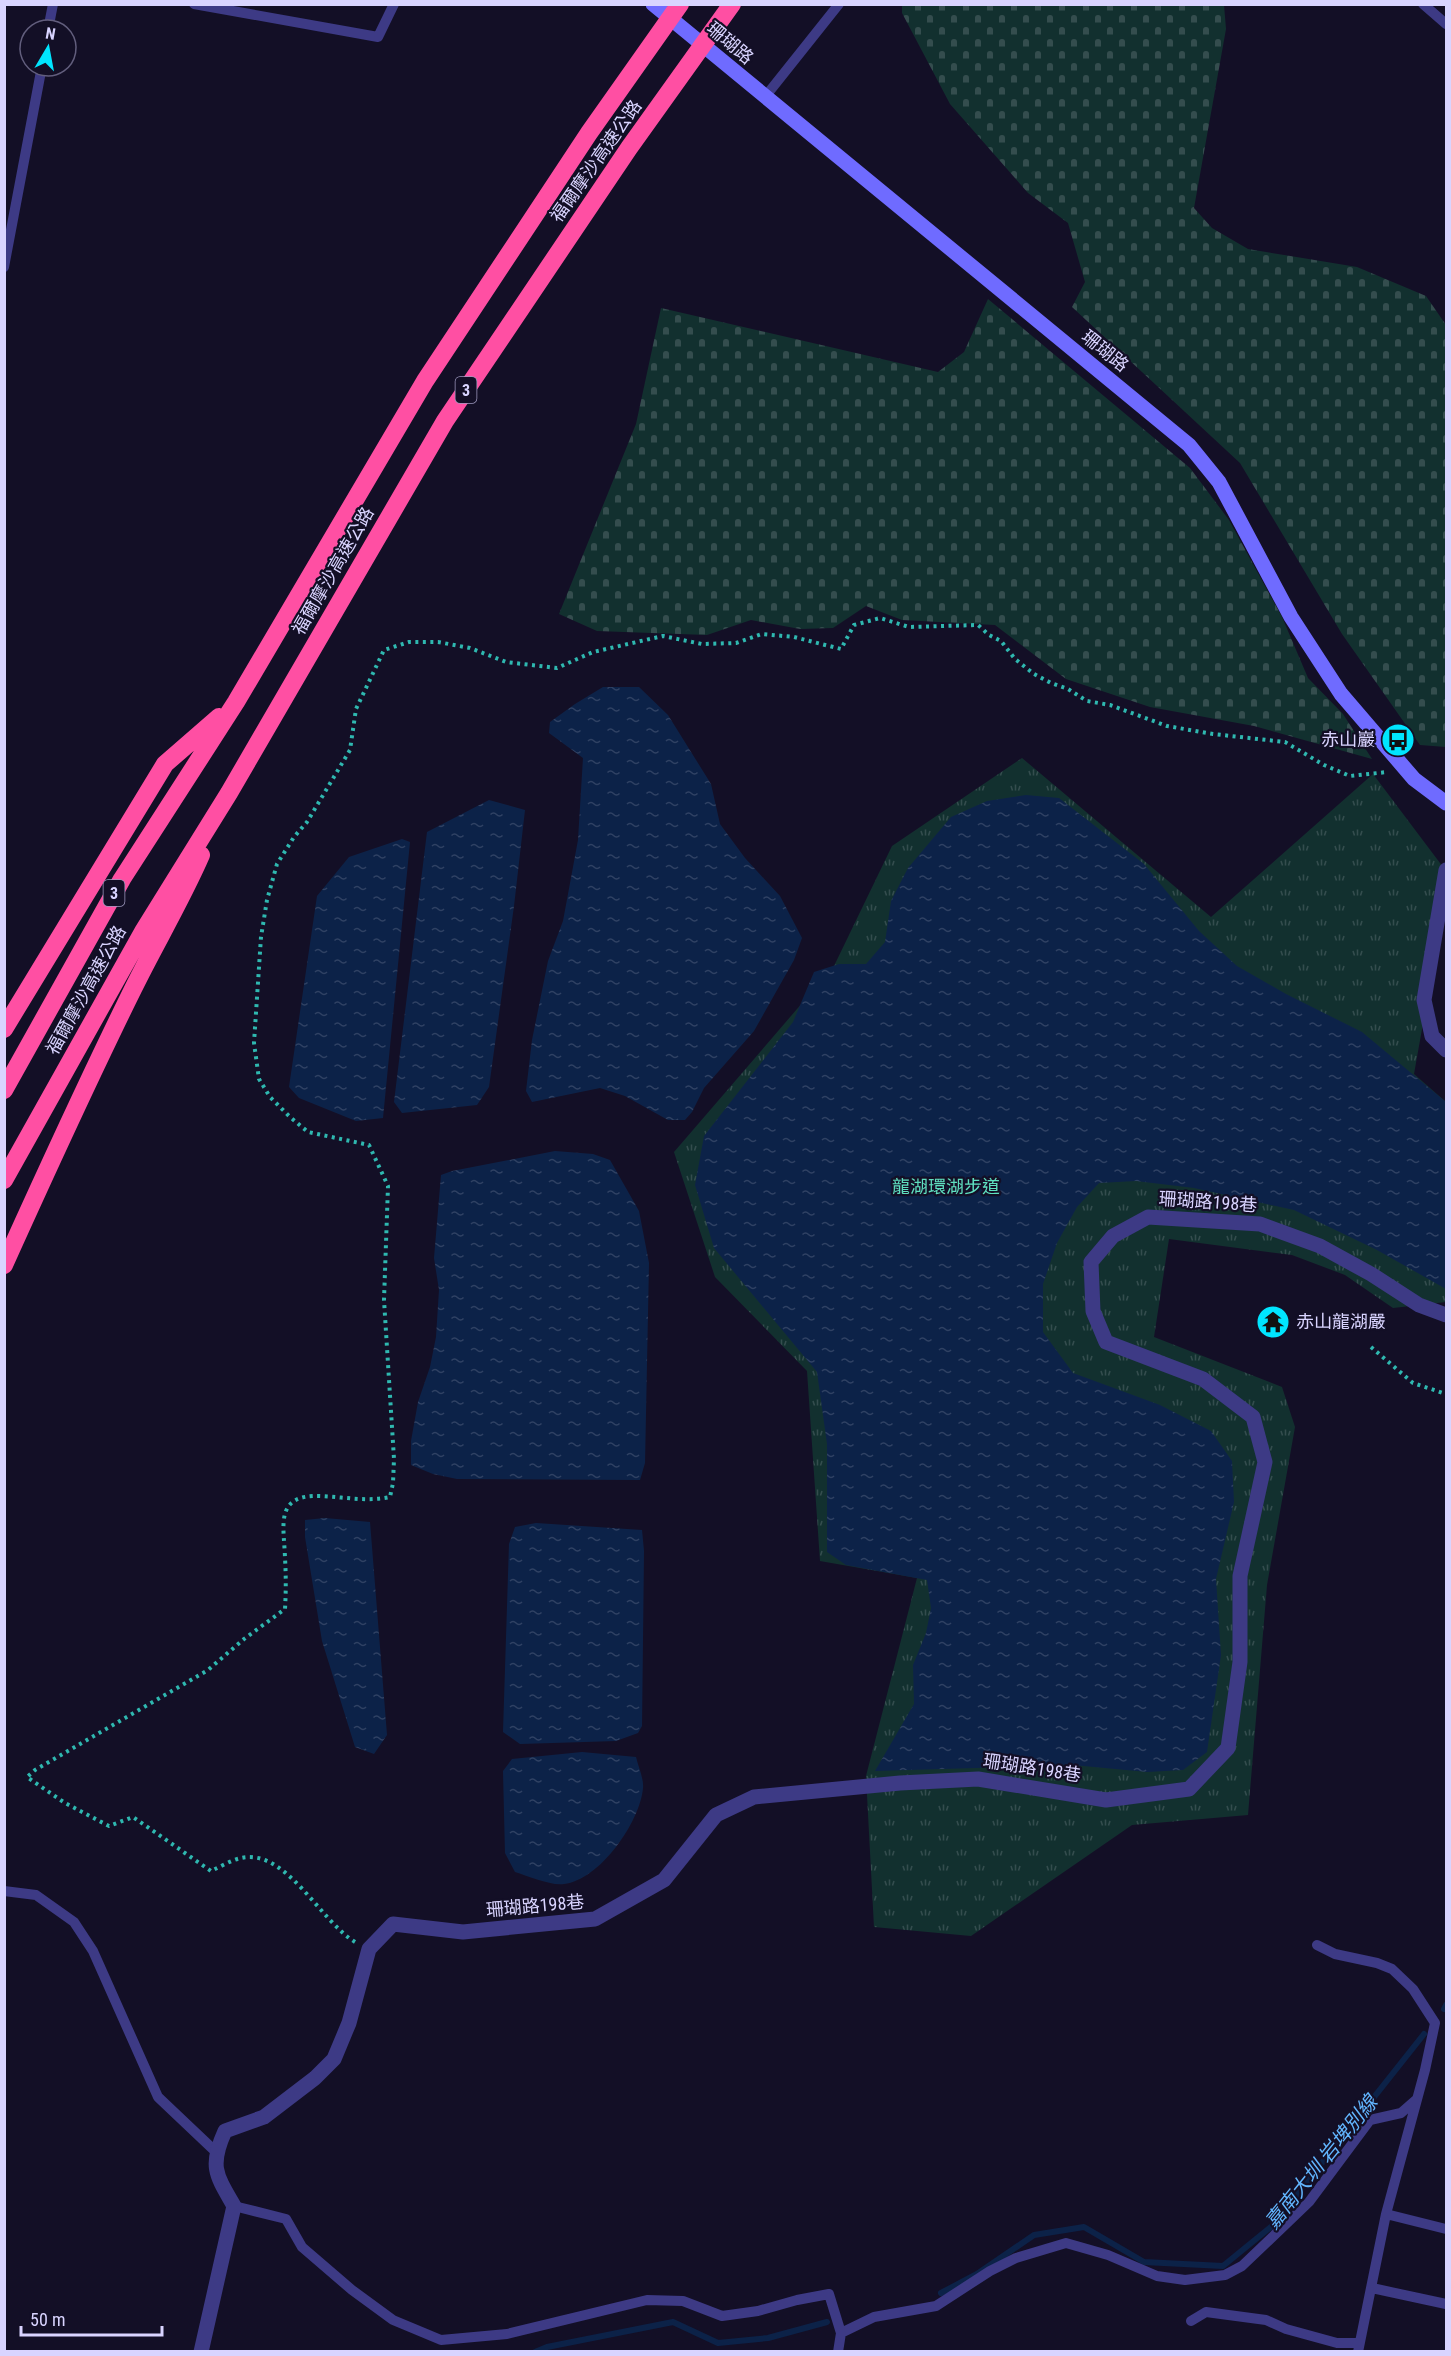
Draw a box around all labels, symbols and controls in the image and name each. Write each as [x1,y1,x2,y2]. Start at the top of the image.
street label: 珊瑚路 [703,17,758,68]
north arrow [18,18,78,78]
text: N [44,24,57,44]
street label: 福爾摩沙高速公路 [546,96,645,226]
street label: 珊瑚路 [1078,325,1133,376]
road number: 3 [456,377,476,403]
street label: 福爾摩沙高速公路 [287,503,378,638]
bus stop icon: 赤山巖 [1380,722,1416,758]
place label: 赤山巖 [1321,729,1375,750]
road number: 3 [104,880,124,906]
street label: 福爾摩沙高速公路 [41,922,130,1058]
park label: 龍湖環湖步道 [892,1176,1000,1197]
street label: 珊瑚路198巷 [1158,1188,1258,1215]
temple icon: 赤山龍湖嚴 [1255,1304,1291,1340]
place label: 赤山龍湖嚴 [1296,1311,1386,1332]
street label: 珊瑚路198巷 [982,1749,1082,1786]
street label: 珊瑚路198巷 [485,1891,585,1920]
water label: 嘉南大圳 岩埤別線 [1260,2089,1383,2233]
scale bar [21,2299,162,2337]
text: 50 m [30,2309,65,2330]

